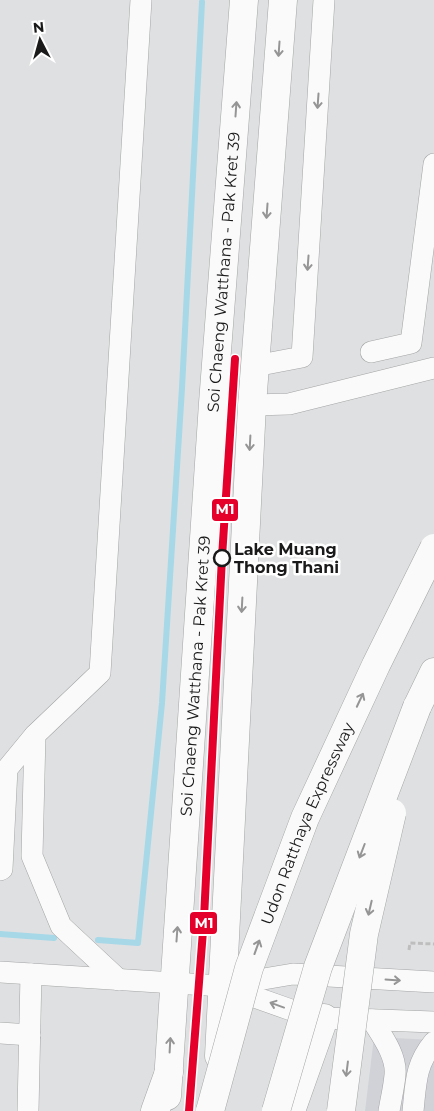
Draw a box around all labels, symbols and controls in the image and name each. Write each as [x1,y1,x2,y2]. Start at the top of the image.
north arrow [15,15,65,65]
text: N [32,18,45,37]
one-way arrow [275,40,284,56]
one-way arrow [313,93,322,109]
one-way arrow [231,101,241,117]
street label: Soi Chaeng Watthana - Pak Kret 39 [203,131,244,413]
one-way arrow [262,202,272,218]
one-way arrow [303,255,312,271]
one-way arrow [246,434,255,450]
line badge: M1 [211,498,239,522]
text: M1 [216,500,234,518]
street label: Soi Chaeng Watthana - Pak Kret 39 [177,535,214,817]
place label: Lake Muang Thong Thani [234,540,339,577]
marker: Lake Muang Thong Thani [213,549,231,567]
one-way arrow [237,597,246,613]
one-way arrow [356,693,365,708]
street label: Udon Ratthaya Expressway [257,719,358,927]
one-way arrow [357,843,366,858]
one-way arrow [365,899,374,915]
line badge: M1 [189,911,218,935]
text: M1 [195,914,213,932]
one-way arrow [172,926,181,942]
one-way arrow [253,939,262,955]
one-way arrow [384,975,400,984]
one-way arrow [269,1000,285,1009]
one-way arrow [166,1037,175,1053]
one-way arrow [342,1060,352,1076]

